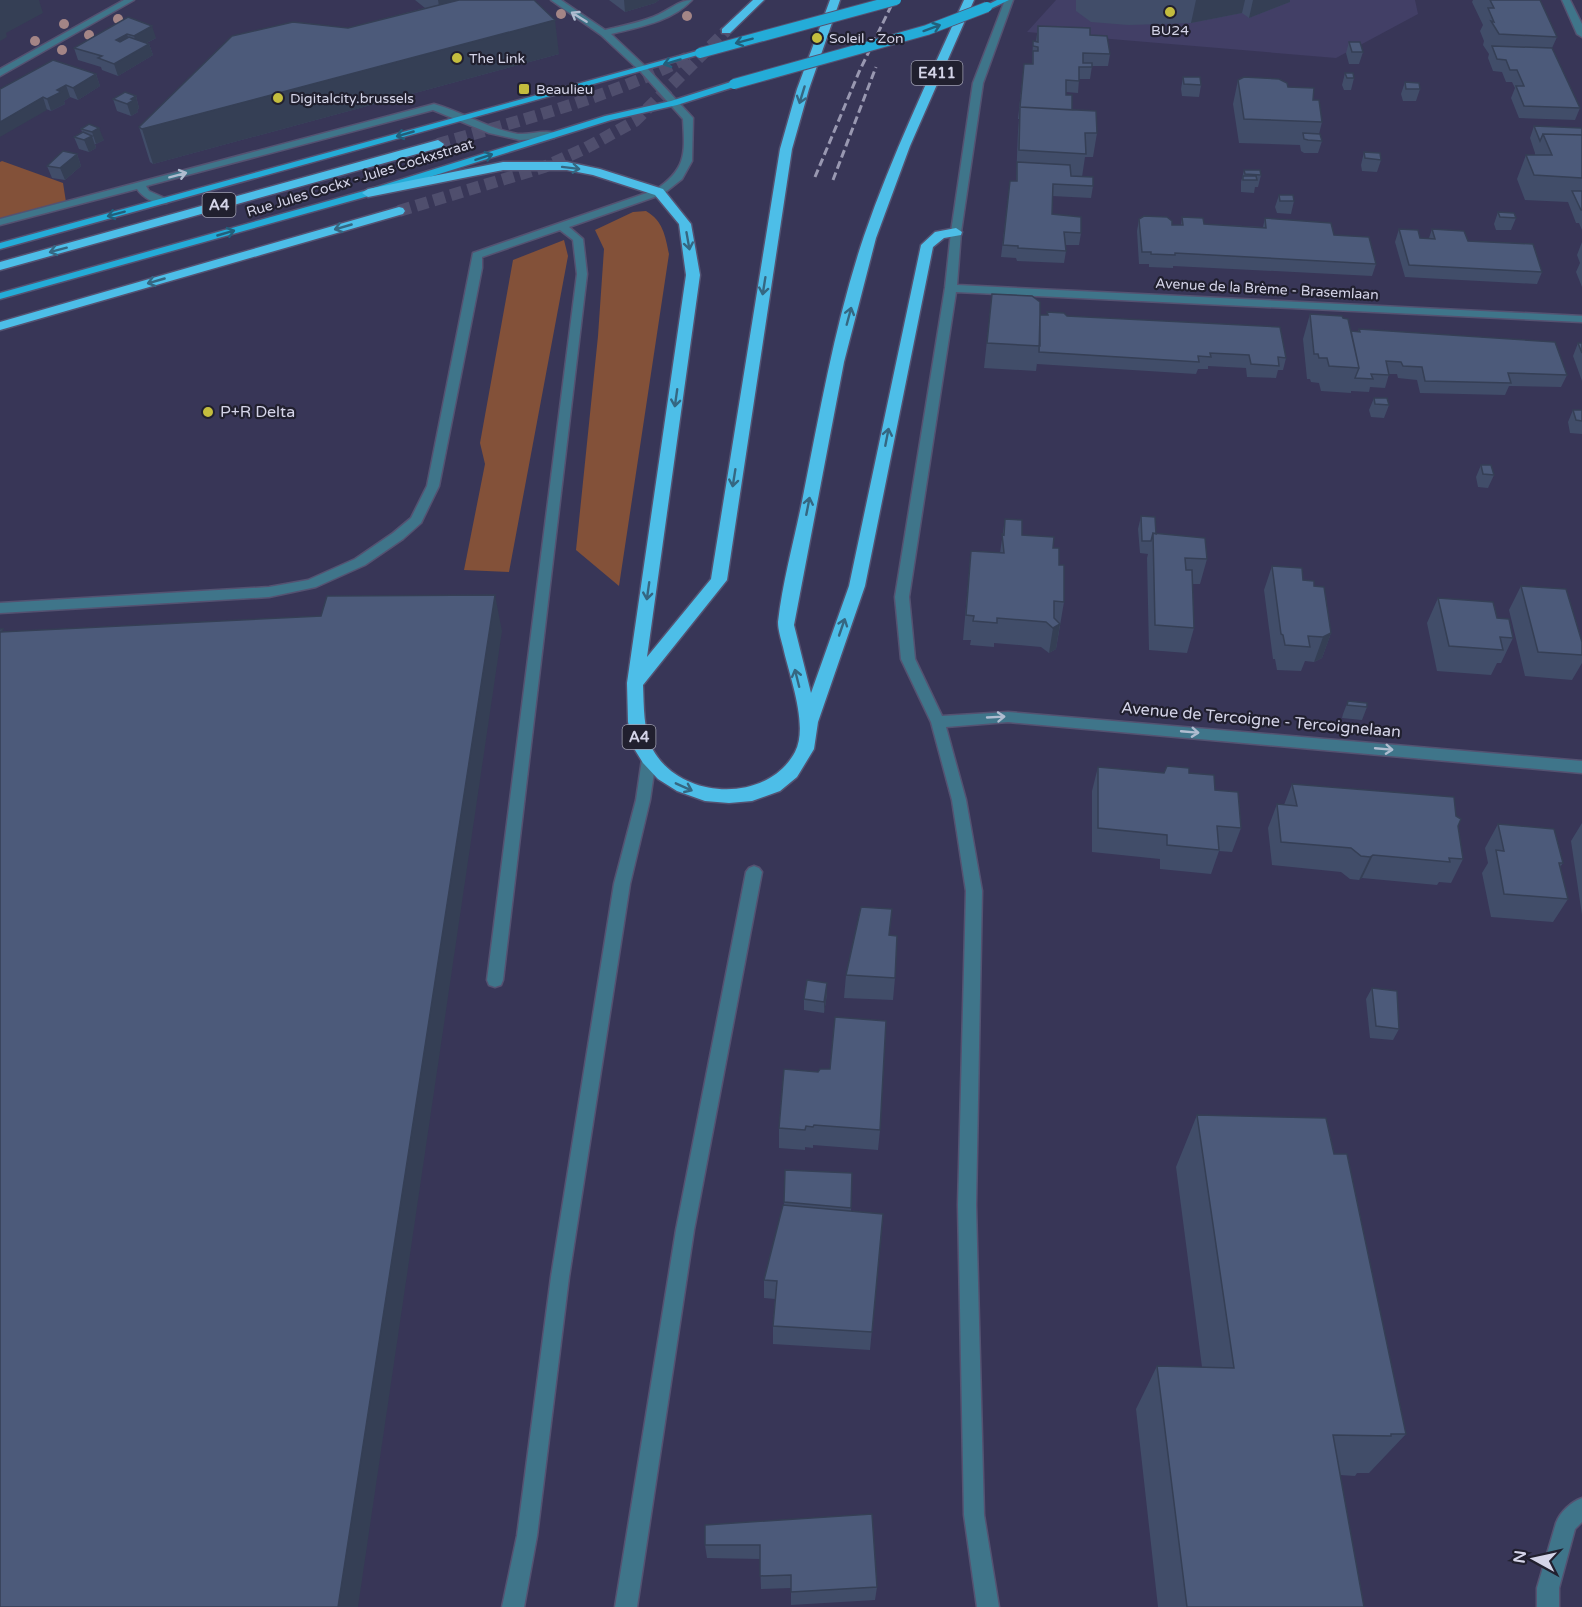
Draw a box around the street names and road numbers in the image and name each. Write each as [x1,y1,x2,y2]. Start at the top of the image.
road number: E411 [912,61,962,85]
street label: Rue Jules Cockx - Jules Cockxstraat [244,135,476,221]
road number: A4 [202,193,236,217]
street label: Avenue de la Brème - Brasemlaan [1155,275,1379,303]
street label: Avenue de Tercoigne - Tercoignelaan [1120,698,1402,742]
road number: A4 [622,725,656,749]

